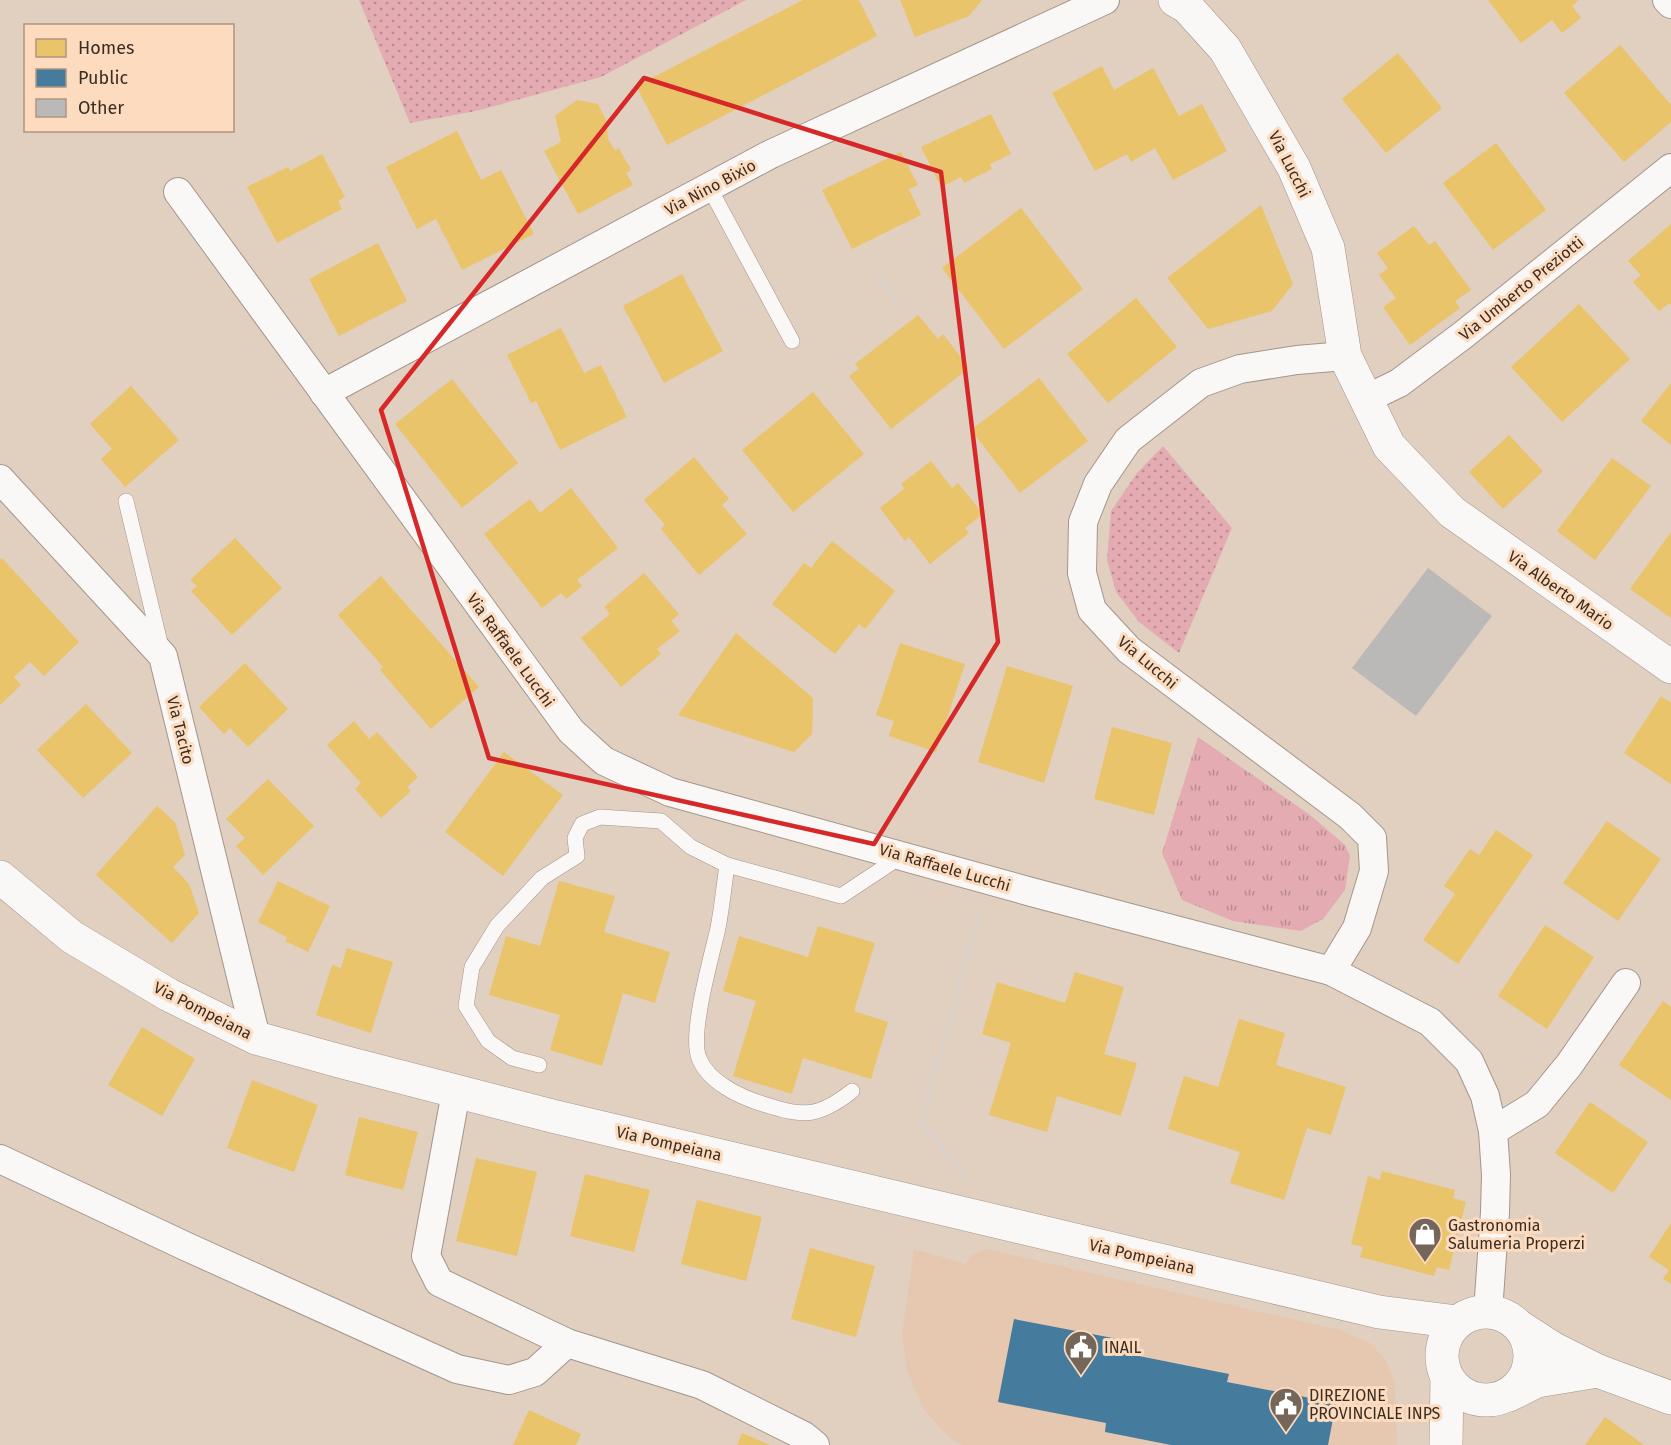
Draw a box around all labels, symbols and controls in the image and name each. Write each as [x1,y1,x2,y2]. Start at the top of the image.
legend [24,24,234,132]
text: Homes [78,37,134,59]
text: Public [78,67,128,89]
text: Other [78,97,124,119]
street label: Via Lucchi [1265,128,1314,201]
street label: Via Nino Bixio [661,155,759,219]
street label: Via Umberto Preziotti [1455,232,1587,344]
street label: Via Alberto Mario [1504,547,1617,634]
street label: Via Raffaele Lucchi [463,590,558,711]
street label: Via Lucchi [1114,632,1181,693]
street label: Via Tacito [163,694,198,766]
street label: Via Raffaele Lucchi [877,840,1013,895]
street label: Via Pompeiana [150,978,255,1043]
street label: Via Pompeiana [614,1122,724,1165]
shop icon: Gastronomia Salumeria Properzi [1407,1216,1443,1263]
place label: Gastronomia Salumeria Properzi [1448,1216,1585,1253]
street label: Via Pompeiana [1087,1235,1197,1278]
public building icon: INAIL [1063,1329,1099,1376]
place label: INAIL [1104,1338,1142,1357]
public building icon: DIREZIONE PROVINCIALE INPS [1268,1386,1304,1433]
place label: DIREZIONE PROVINCIALE INPS [1309,1386,1441,1423]

